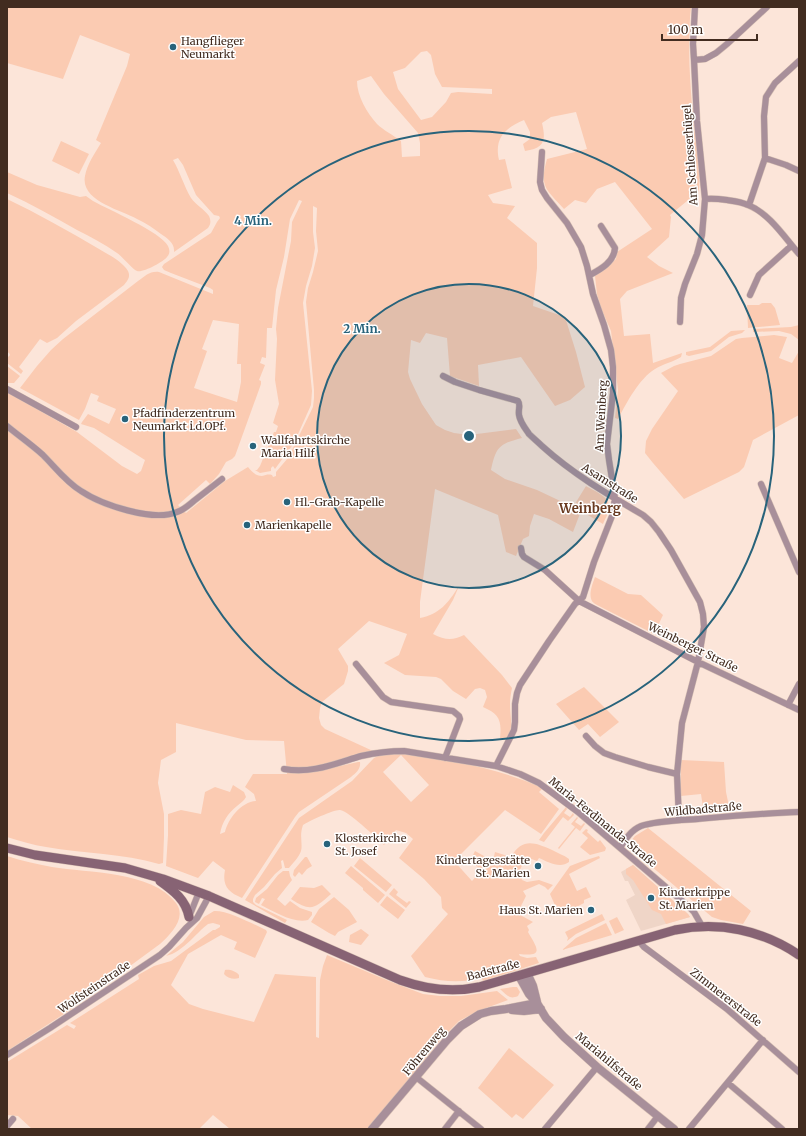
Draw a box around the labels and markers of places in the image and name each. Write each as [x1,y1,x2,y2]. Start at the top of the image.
place label: Hangflieger Neumarkt [181,34,244,61]
marker: Hangflieger Neumarkt [168,42,178,52]
place label: Pfadfinderzentrum Neumarkt i.d.OPf. [133,406,235,433]
marker: Pfadfinderzentrum Neumarkt i.d.OPf. [120,414,130,424]
centre of rings [462,429,476,443]
place label: Wallfahrtskirche Maria Hilf [260,433,350,460]
marker: Wallfahrtskirche Maria Hilf [248,441,258,451]
place label: Hl.-Grab-Kapelle [295,495,384,509]
marker: Hl.-Grab-Kapelle [282,497,292,507]
place label: Marienkapelle [255,518,332,532]
marker: Marienkapelle [242,520,252,530]
place label: Klosterkirche St. Josef [335,831,407,858]
marker: Klosterkirche St. Josef [322,839,332,849]
place label: Kindertagesstätte St. Marien [436,853,531,880]
marker: Kindertagesstätte St. Marien [533,861,543,871]
place label: Kinderkrippe St. Marien [659,885,730,912]
marker: Kinderkrippe St. Marien [646,893,656,903]
place label: Haus St. Marien [499,903,584,917]
marker: Haus St. Marien [586,905,596,915]

